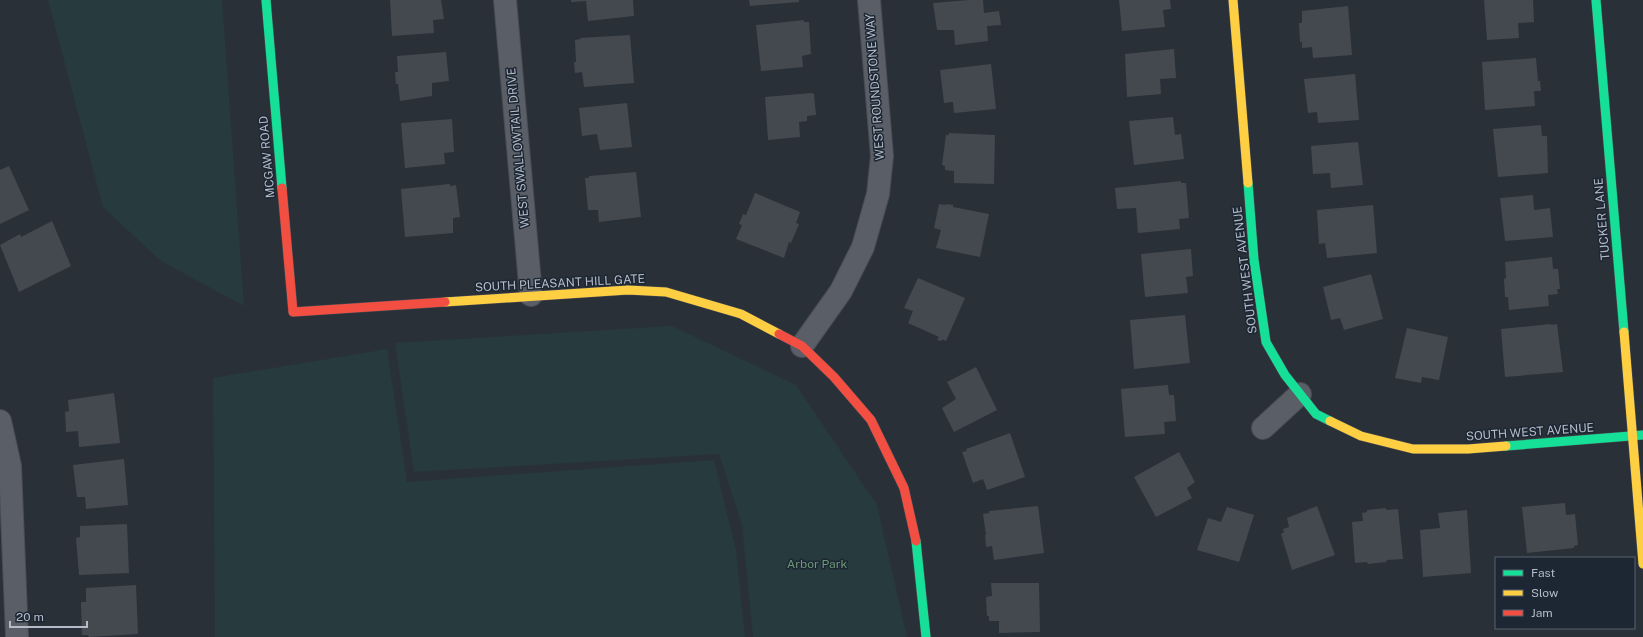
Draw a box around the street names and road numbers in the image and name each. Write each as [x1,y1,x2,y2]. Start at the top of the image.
street label: WEST ROUNDSTONE WAY [863,13,887,161]
street label: WEST SWALLOWTAIL DRIVE [504,67,532,229]
street label: MCGAW ROAD [256,115,278,199]
street label: TUCKER LANE [1591,177,1613,261]
street label: SOUTH WEST AVENUE [1230,205,1260,335]
street label: SOUTH PLEASANT HILL GATE [475,272,645,294]
street label: SOUTH WEST AVENUE [1466,421,1594,443]

